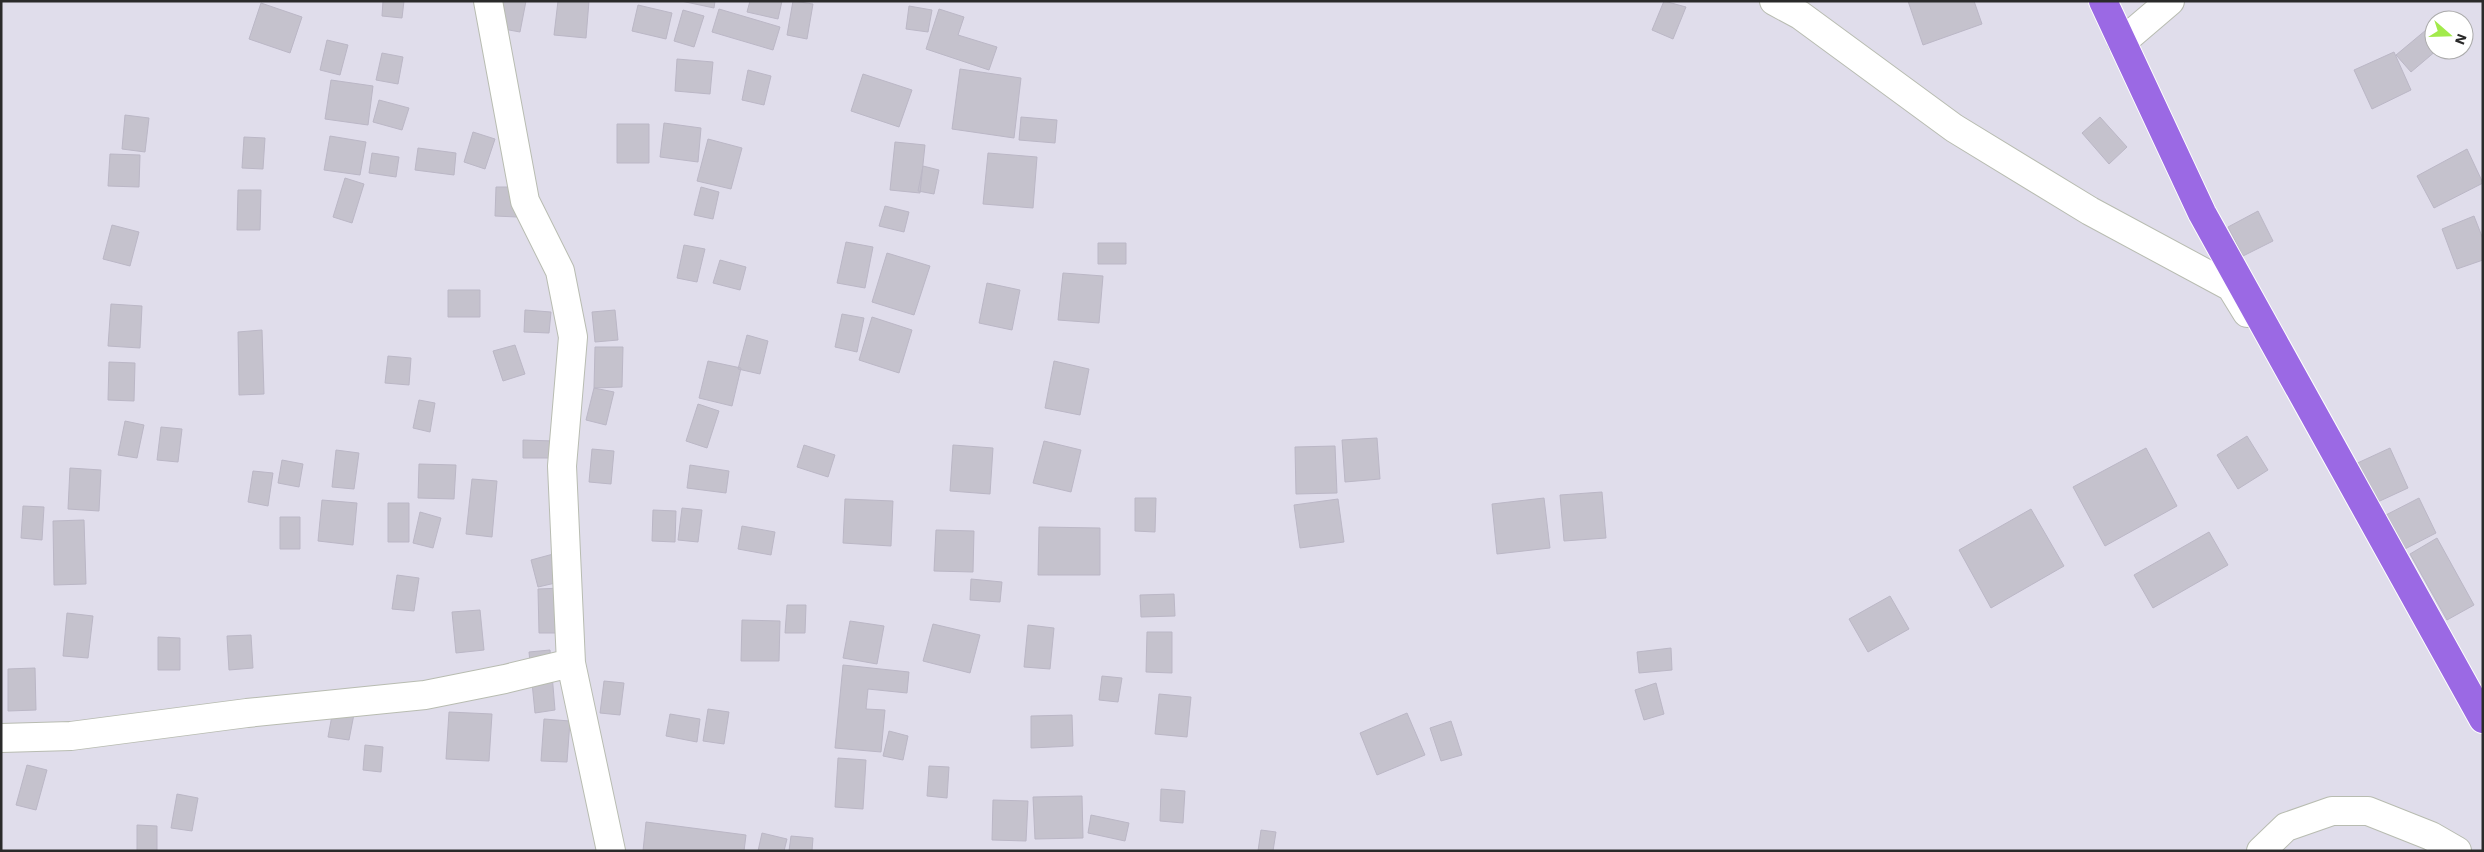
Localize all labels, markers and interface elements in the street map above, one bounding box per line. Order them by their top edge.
north arrow [2424,10,2474,60]
text: N [2452,32,2471,47]

